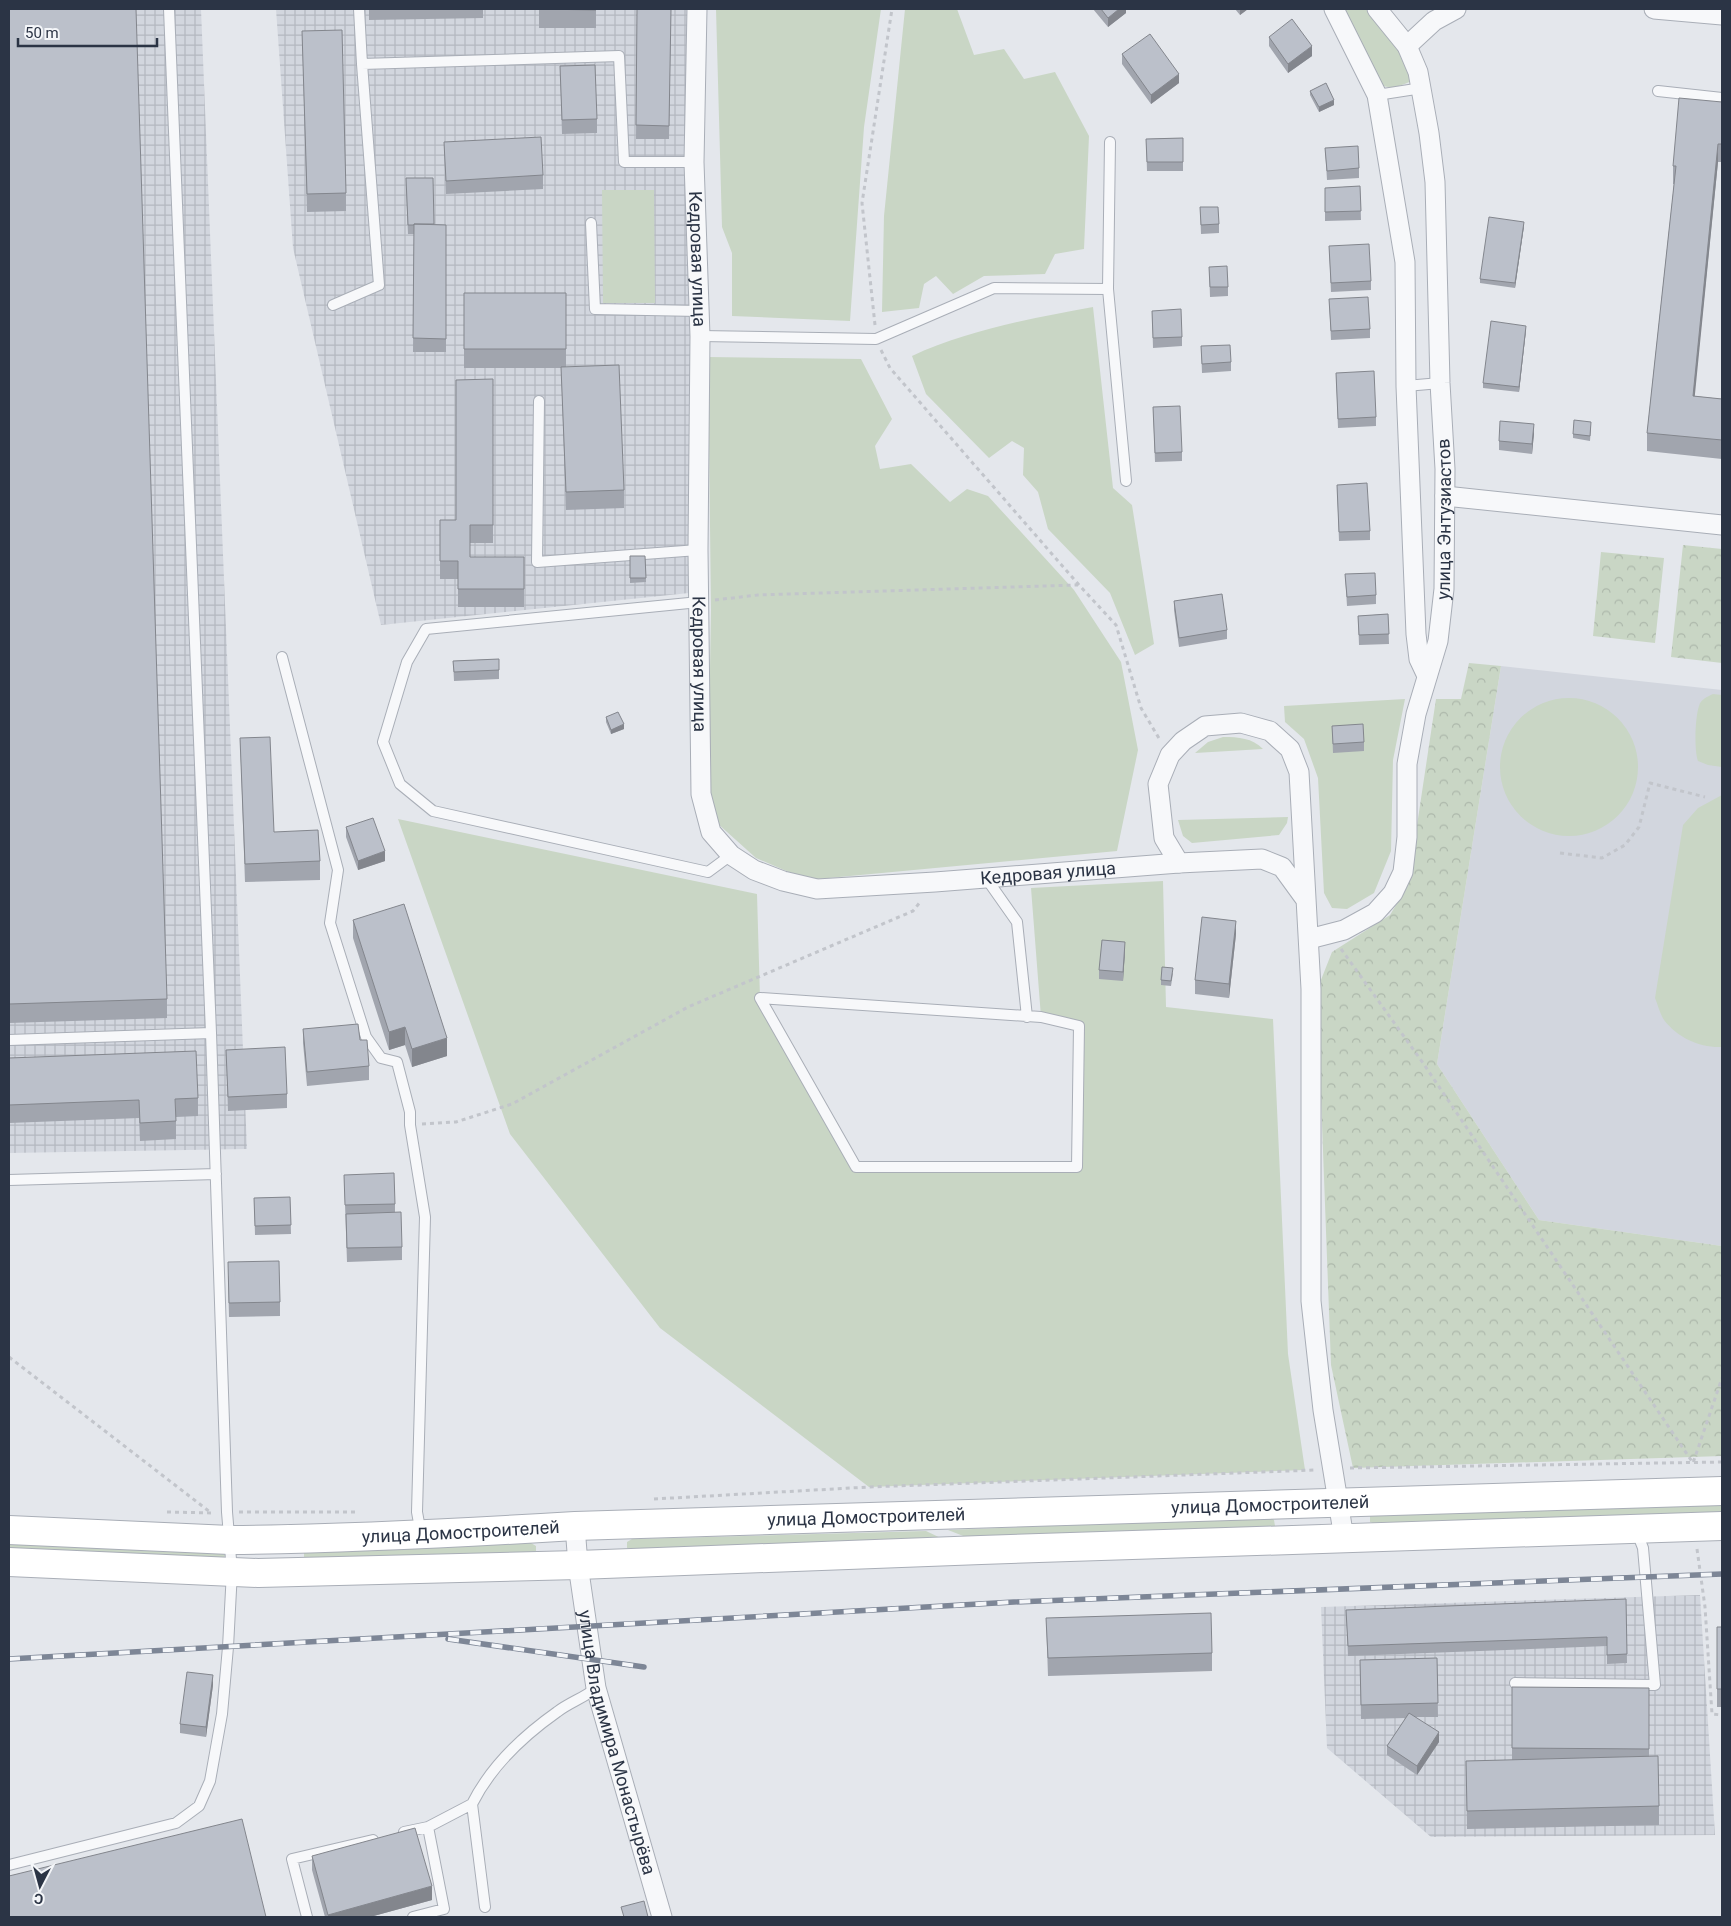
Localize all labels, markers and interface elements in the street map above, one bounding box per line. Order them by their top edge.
scale bar [18,15,156,47]
text: 50 m [25,24,59,42]
street label: Кедровая улица [685,191,711,327]
street label: улица Энтузиастов [1432,438,1455,601]
street label: Кедровая улица [689,596,711,732]
street label: Кедровая улица [979,857,1117,888]
street label: улица Домостроителей [1171,1491,1369,1518]
street label: улица Домостроителей [767,1503,966,1530]
street label: улица Домостроителей [361,1516,560,1547]
street label: улица Владимира Монастырёва [575,1608,660,1877]
north arrow [15,1861,65,1911]
text: С [33,1890,44,1907]

